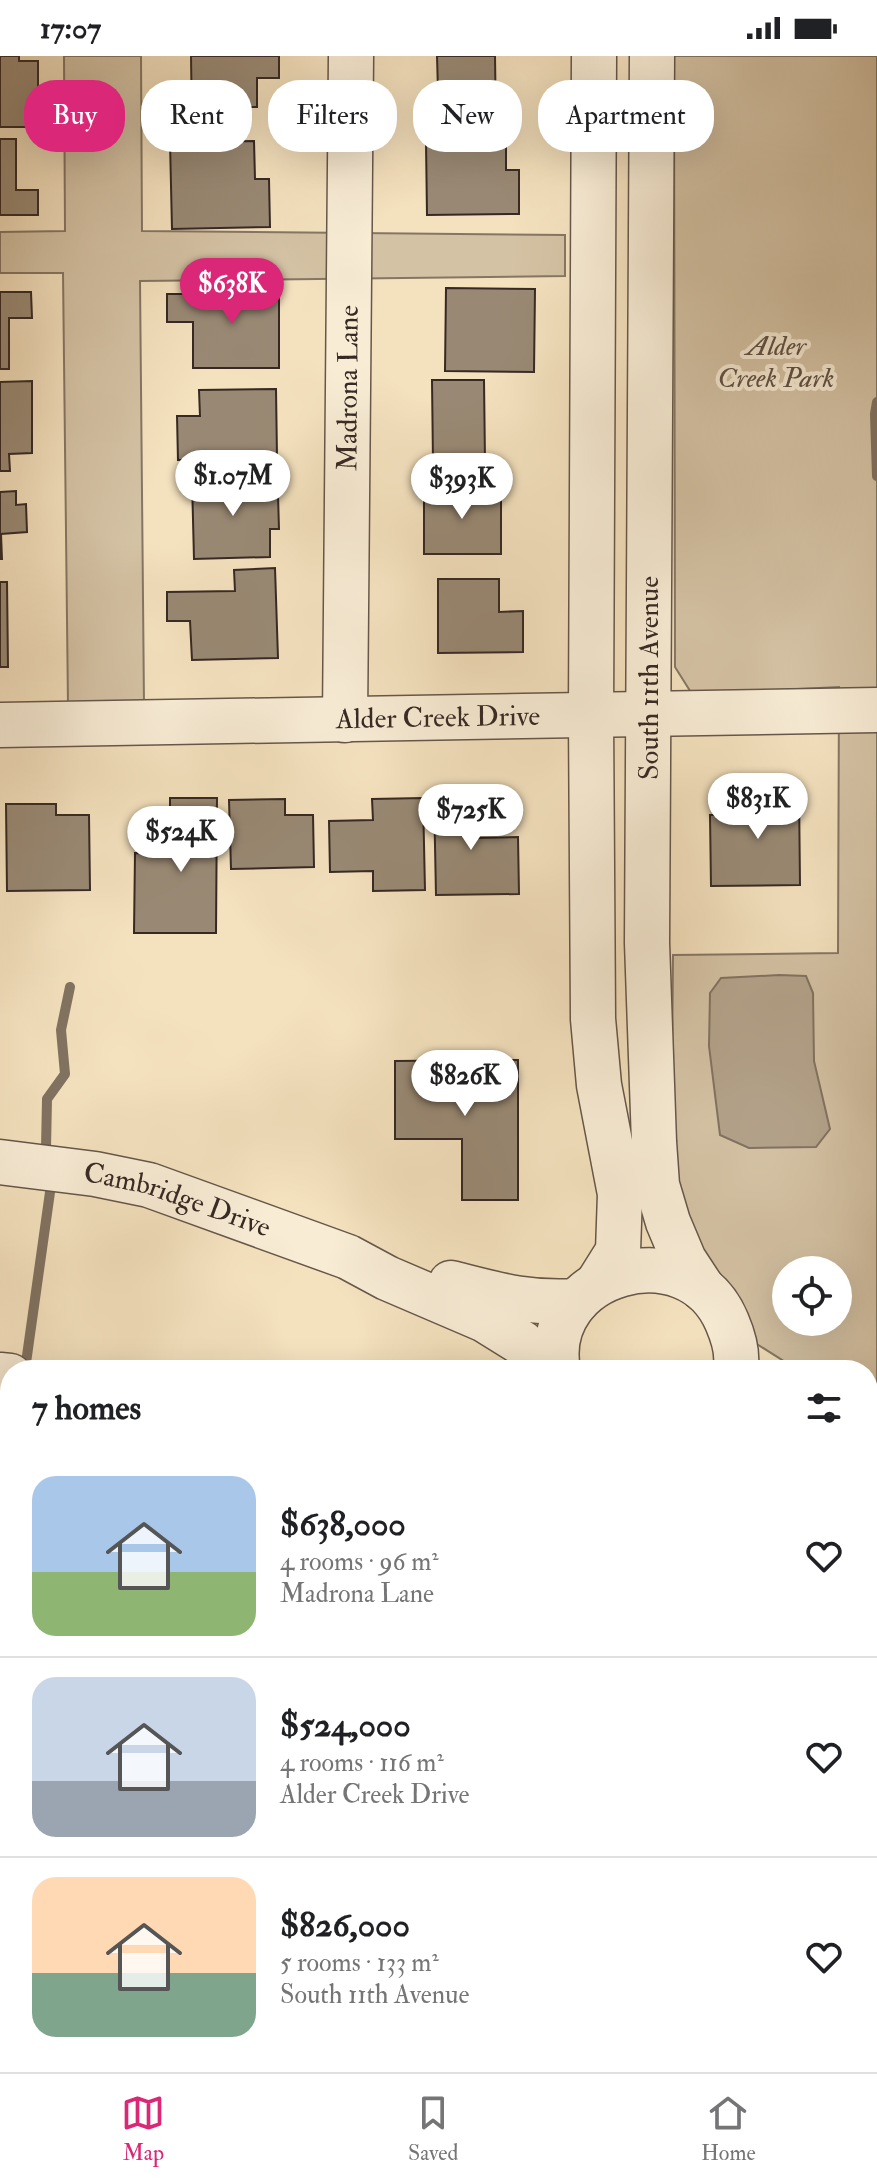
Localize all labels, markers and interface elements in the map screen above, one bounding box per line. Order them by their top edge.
text: 17:07 [40,10,101,47]
chip: Buy [24,80,125,152]
chip: Rent [141,80,252,152]
chip: Filters [268,80,397,152]
chip: New [413,80,522,152]
chip: Apartment [538,80,714,152]
pin: $638K [176,258,288,326]
text: $638K [198,268,266,300]
street label: Madrona Lane [330,305,366,471]
park label: Alder Creek Park [718,329,834,396]
pin: $1.07M [168,450,298,518]
pin: $393K [406,453,518,521]
text: $1.07M [193,460,273,492]
text: $393K [429,463,495,495]
street label: South 11th Avenue [632,576,667,780]
street label: Alder Creek Drive [335,698,541,737]
pin: $831K [702,773,814,841]
text: $831K [726,783,790,815]
pin: $725K [415,784,527,852]
text: $725K [436,794,506,826]
pin: $524K [125,806,237,874]
text: $524K [145,816,217,848]
pin: $826K [409,1050,521,1118]
text: $826K [429,1060,501,1092]
street label: Cambridge Drive [82,1155,276,1245]
map controls [772,1256,852,1336]
button: locate [772,1256,852,1336]
icon: filters [802,1386,846,1430]
text: 7 homes [32,1387,141,1430]
text: $638,000 [280,1503,406,1546]
icon: home [96,1508,192,1604]
icon: heart [802,1534,846,1578]
text: 4 rooms · 96 m² [280,1546,439,1578]
text: Madrona Lane [280,1578,434,1610]
text: $524,000 [280,1704,411,1747]
icon: home [96,1709,192,1805]
icon: heart [802,1735,846,1779]
text: 4 rooms · 116 m² [280,1747,444,1779]
text: Alder Creek Drive [280,1779,469,1811]
text: $826,000 [280,1904,410,1947]
icon: home [96,1909,192,2005]
icon: heart [802,1935,846,1979]
text: 5 rooms · 133 m² [280,1947,439,1979]
text: South 11th Avenue [280,1979,469,2011]
tab: Map [121,2091,165,2167]
tab: Saved [408,2091,458,2167]
tab: Home [701,2091,756,2167]

